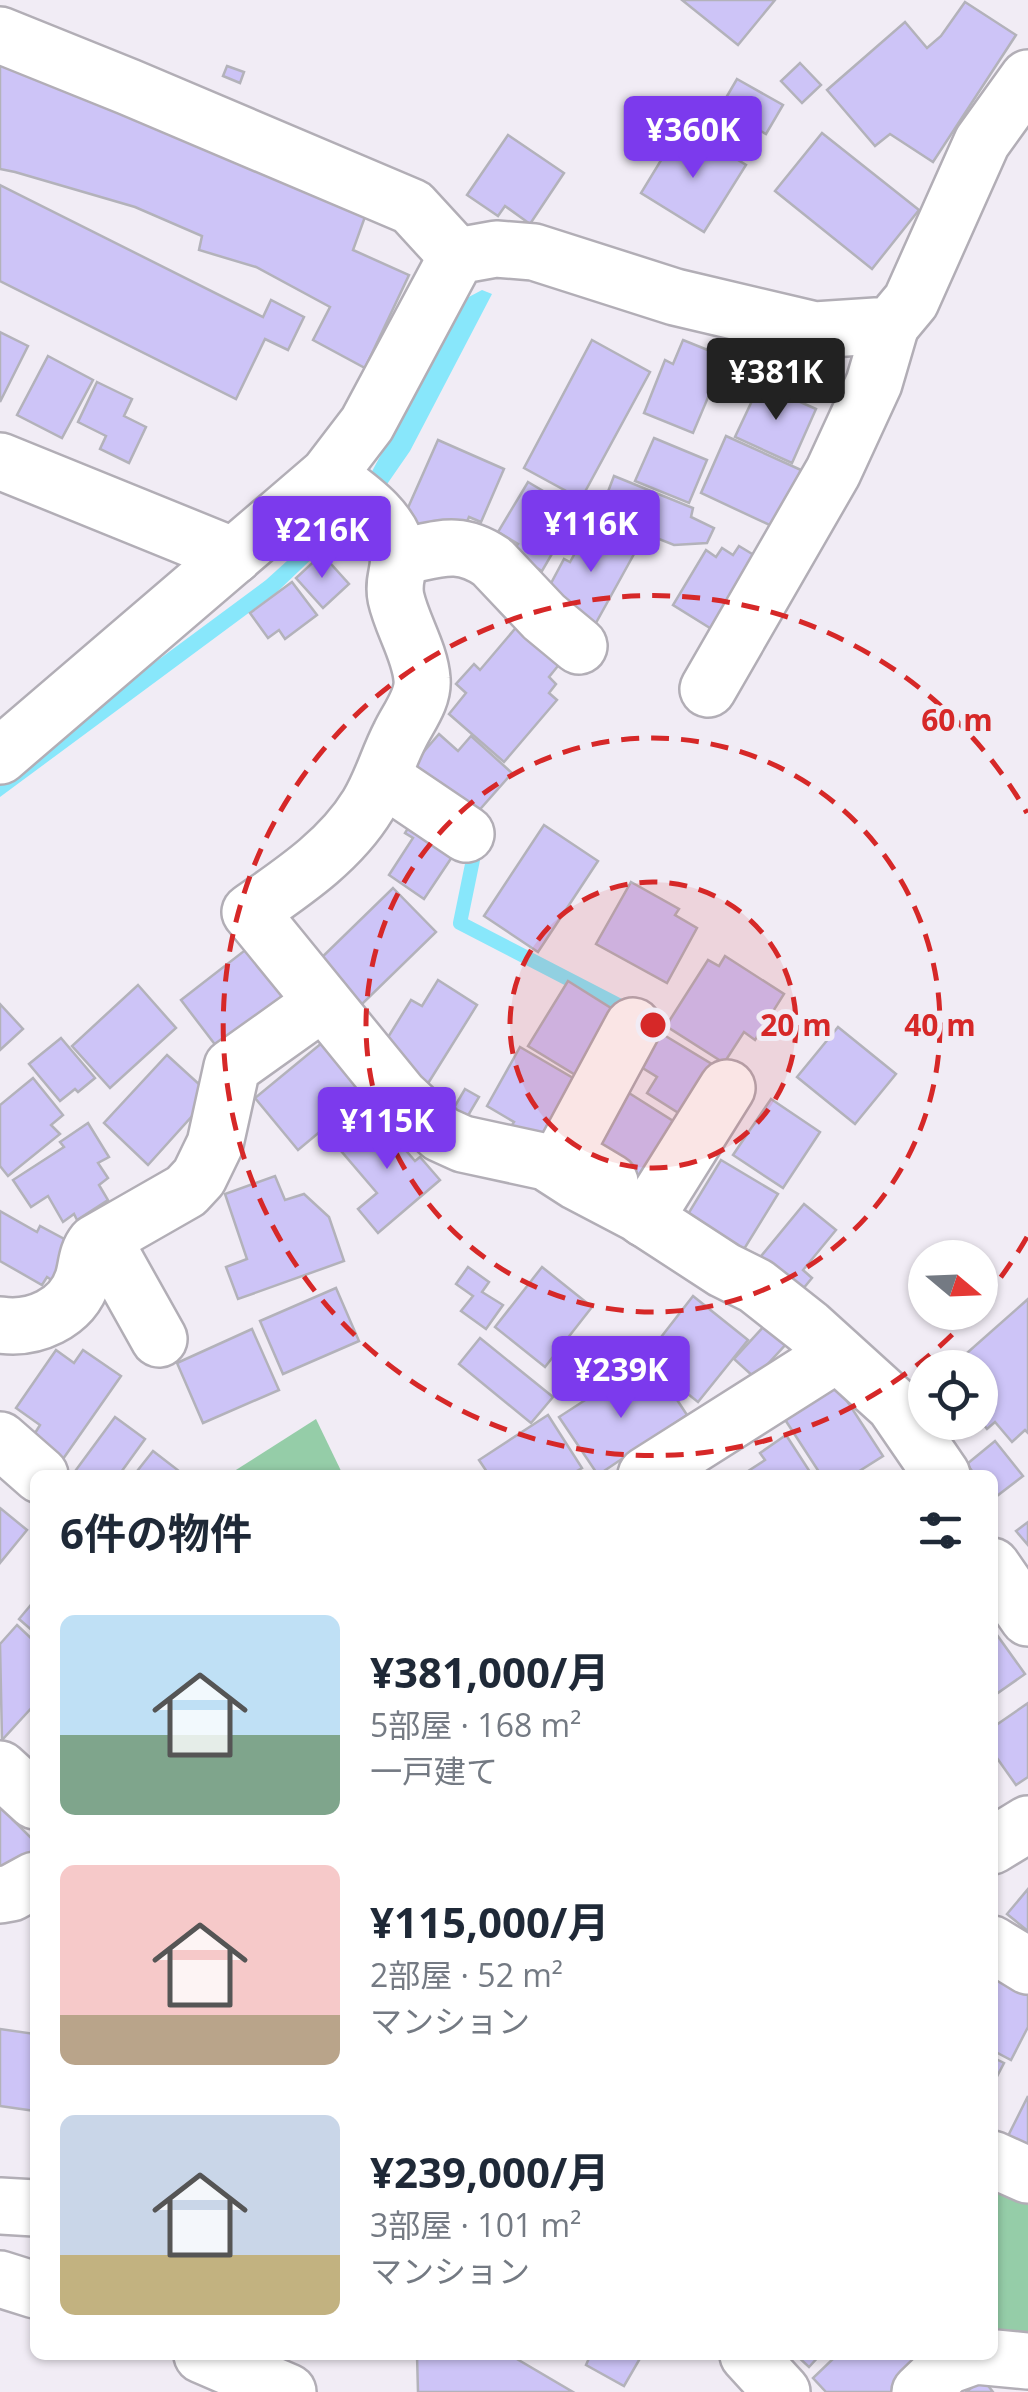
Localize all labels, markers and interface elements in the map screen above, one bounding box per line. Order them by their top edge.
pin: ¥360K [623,96,763,181]
text: ¥360K [646,107,740,150]
pin: ¥381K [706,338,846,423]
text: ¥381K [729,349,823,392]
pin: ¥116K [521,490,661,575]
pin: ¥216K [252,496,392,581]
text: ¥116K [544,501,638,544]
text: ¥216K [275,507,369,550]
text: 60 m [921,699,993,740]
text: 20 m [760,1004,832,1045]
text: 40 m [904,1004,976,1045]
centre of rings [635,1007,671,1043]
pin: ¥115K [317,1087,457,1172]
text: ¥115K [340,1098,434,1141]
north arrow [908,1240,998,1330]
map controls [908,1240,998,1440]
pin: ¥239K [551,1336,691,1421]
text: ¥239K [574,1347,668,1390]
button: locate [908,1350,998,1440]
icon: filters [913,1503,968,1558]
text: 6件の物件 [60,1504,252,1561]
text: ¥381,000/月 [370,1643,609,1700]
icon: home [140,1655,260,1775]
text: 5部屋 · 168 m² [370,1703,581,1746]
text: 一戸建て [370,1749,498,1792]
text: ¥115,000/月 [370,1893,609,1950]
icon: home [140,1905,260,2025]
text: 2部屋 · 52 m² [370,1953,563,1996]
text: マンション [370,1999,530,2042]
text: ¥239,000/月 [370,2143,609,2200]
icon: home [140,2155,260,2275]
text: 3部屋 · 101 m² [370,2203,581,2246]
text: マンション [370,2249,530,2292]

